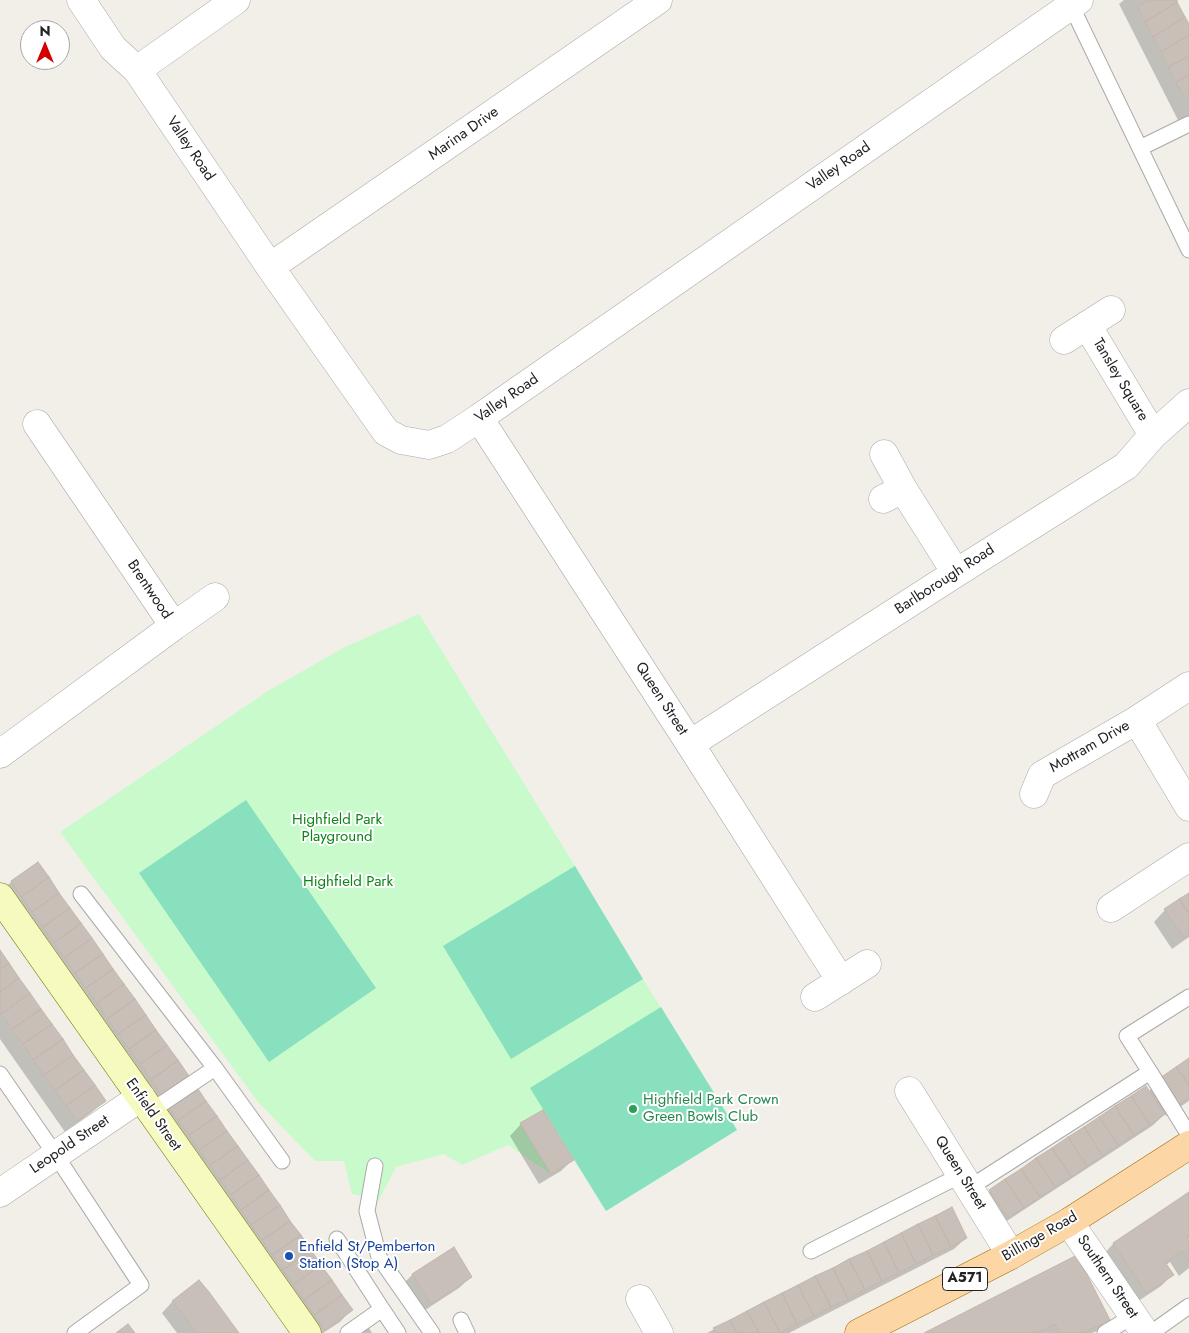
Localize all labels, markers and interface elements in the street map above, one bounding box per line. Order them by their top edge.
north arrow [20,20,70,70]
text: N [39,21,51,41]
street label: Marina Drive [426,103,502,165]
street label: Valley Road [162,114,218,184]
street label: Valley Road [804,139,874,195]
street label: Tansley Square [1088,335,1152,425]
street label: Valley Road [472,371,542,427]
street label: Barlborough Road [892,541,998,619]
street label: Brentwood [123,557,175,623]
street label: Queen Street [631,659,691,739]
street label: Mottram Drive [1047,717,1133,777]
park label: Highfield Park Playground [292,811,382,846]
park label: Highfield Park [303,873,393,891]
street label: Enfield Street [121,1075,185,1155]
place label: Highfield Park Crown Green Bowls Club [643,1091,779,1126]
marker: Highfield Park Crown Green Bowls Club [627,1103,639,1115]
street label: Leopold Street [27,1112,113,1178]
street label: Queen Street [930,1133,990,1213]
street label: Billinge Road [999,1208,1081,1266]
street label: Southern Street [1072,1232,1142,1322]
place label: Enfield St/Pemberton Station (Stop A) [299,1238,435,1273]
marker: Enfield St/Pemberton Station (Stop A) [283,1250,295,1262]
road number: A571 [942,1268,988,1290]

